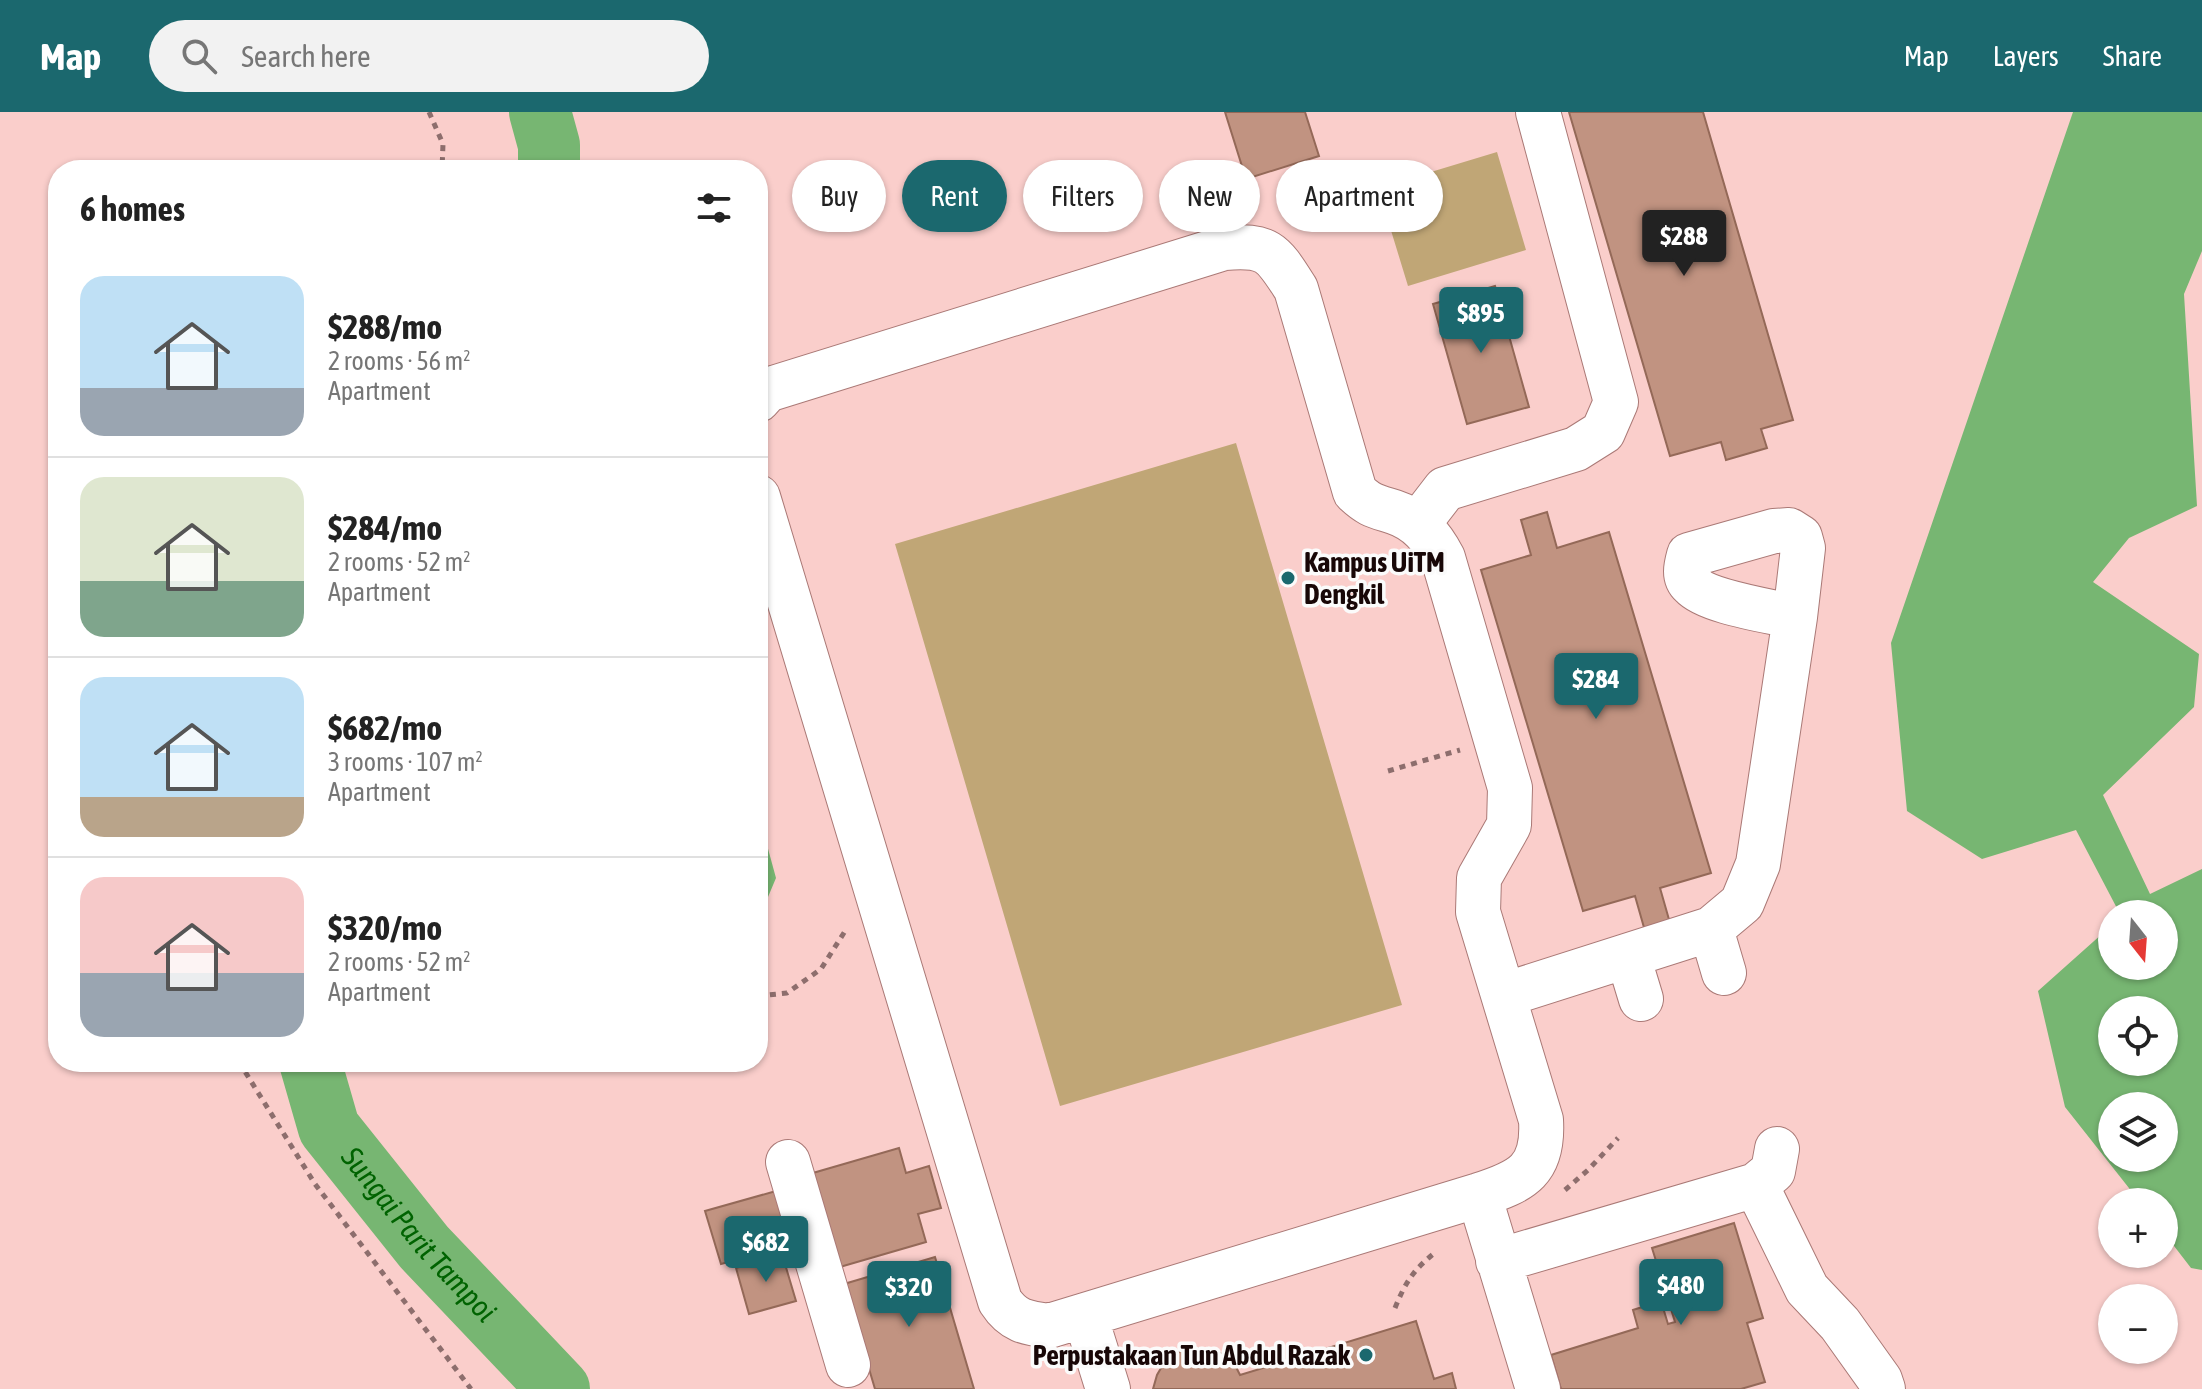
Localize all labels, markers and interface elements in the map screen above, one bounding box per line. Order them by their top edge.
search box [149,20,709,92]
icon: search [177,34,221,78]
text: Map [40,35,101,78]
text: Search here [241,39,371,73]
text: Map [1904,40,1949,72]
text: Layers [1993,40,2059,72]
text: Share [2103,40,2162,72]
chip: Buy [792,160,886,232]
chip: Rent [902,160,1007,232]
chip: Filters [1023,160,1143,232]
chip: New [1159,160,1260,232]
chip: Apartment [1276,160,1443,232]
icon: filters [692,186,736,230]
text: 6 homes [80,189,185,228]
pin: $288 [1637,210,1731,278]
text: $288 [1660,221,1708,251]
pin: $895 [1434,287,1528,355]
text: $895 [1457,298,1505,328]
text: $288/mo [328,307,442,346]
icon: home [144,308,240,404]
text: 2 rooms · 56 m² [328,346,470,376]
text: Apartment [328,376,431,406]
text: $284/mo [328,508,442,547]
icon: home [144,509,240,605]
place label: Kampus UiTM Dengkil [1304,546,1445,610]
text: 2 rooms · 52 m² [328,547,470,577]
marker: Kampus UiTM Dengkil [1279,569,1297,587]
text: Apartment [328,577,431,607]
pin: $284 [1549,653,1643,721]
text: $284 [1572,664,1620,694]
text: $682/mo [328,708,442,747]
icon: home [144,709,240,805]
text: 3 rooms · 107 m² [328,747,483,777]
text: Apartment [328,777,431,807]
north arrow [2098,900,2178,980]
map controls [2098,900,2178,1364]
text: $320/mo [328,908,442,947]
icon: home [144,909,240,1005]
text: 2 rooms · 52 m² [328,947,470,977]
text: Apartment [328,977,431,1007]
button: locate [2098,996,2178,1076]
button: layers [2098,1092,2178,1172]
water label: Sungai Parit Tampoi [334,1139,504,1328]
button: + [2098,1188,2178,1268]
pin: $682 [719,1216,813,1284]
text: $682 [742,1227,790,1257]
pin: $480 [1634,1259,1728,1327]
pin: $320 [862,1261,956,1329]
text: $480 [1657,1270,1705,1300]
text: $320 [885,1272,933,1302]
button: − [2098,1284,2178,1364]
place label: Perpustakaan Tun Abdul Razak [1033,1339,1351,1371]
marker: Perpustakaan Tun Abdul Razak [1357,1346,1375,1364]

